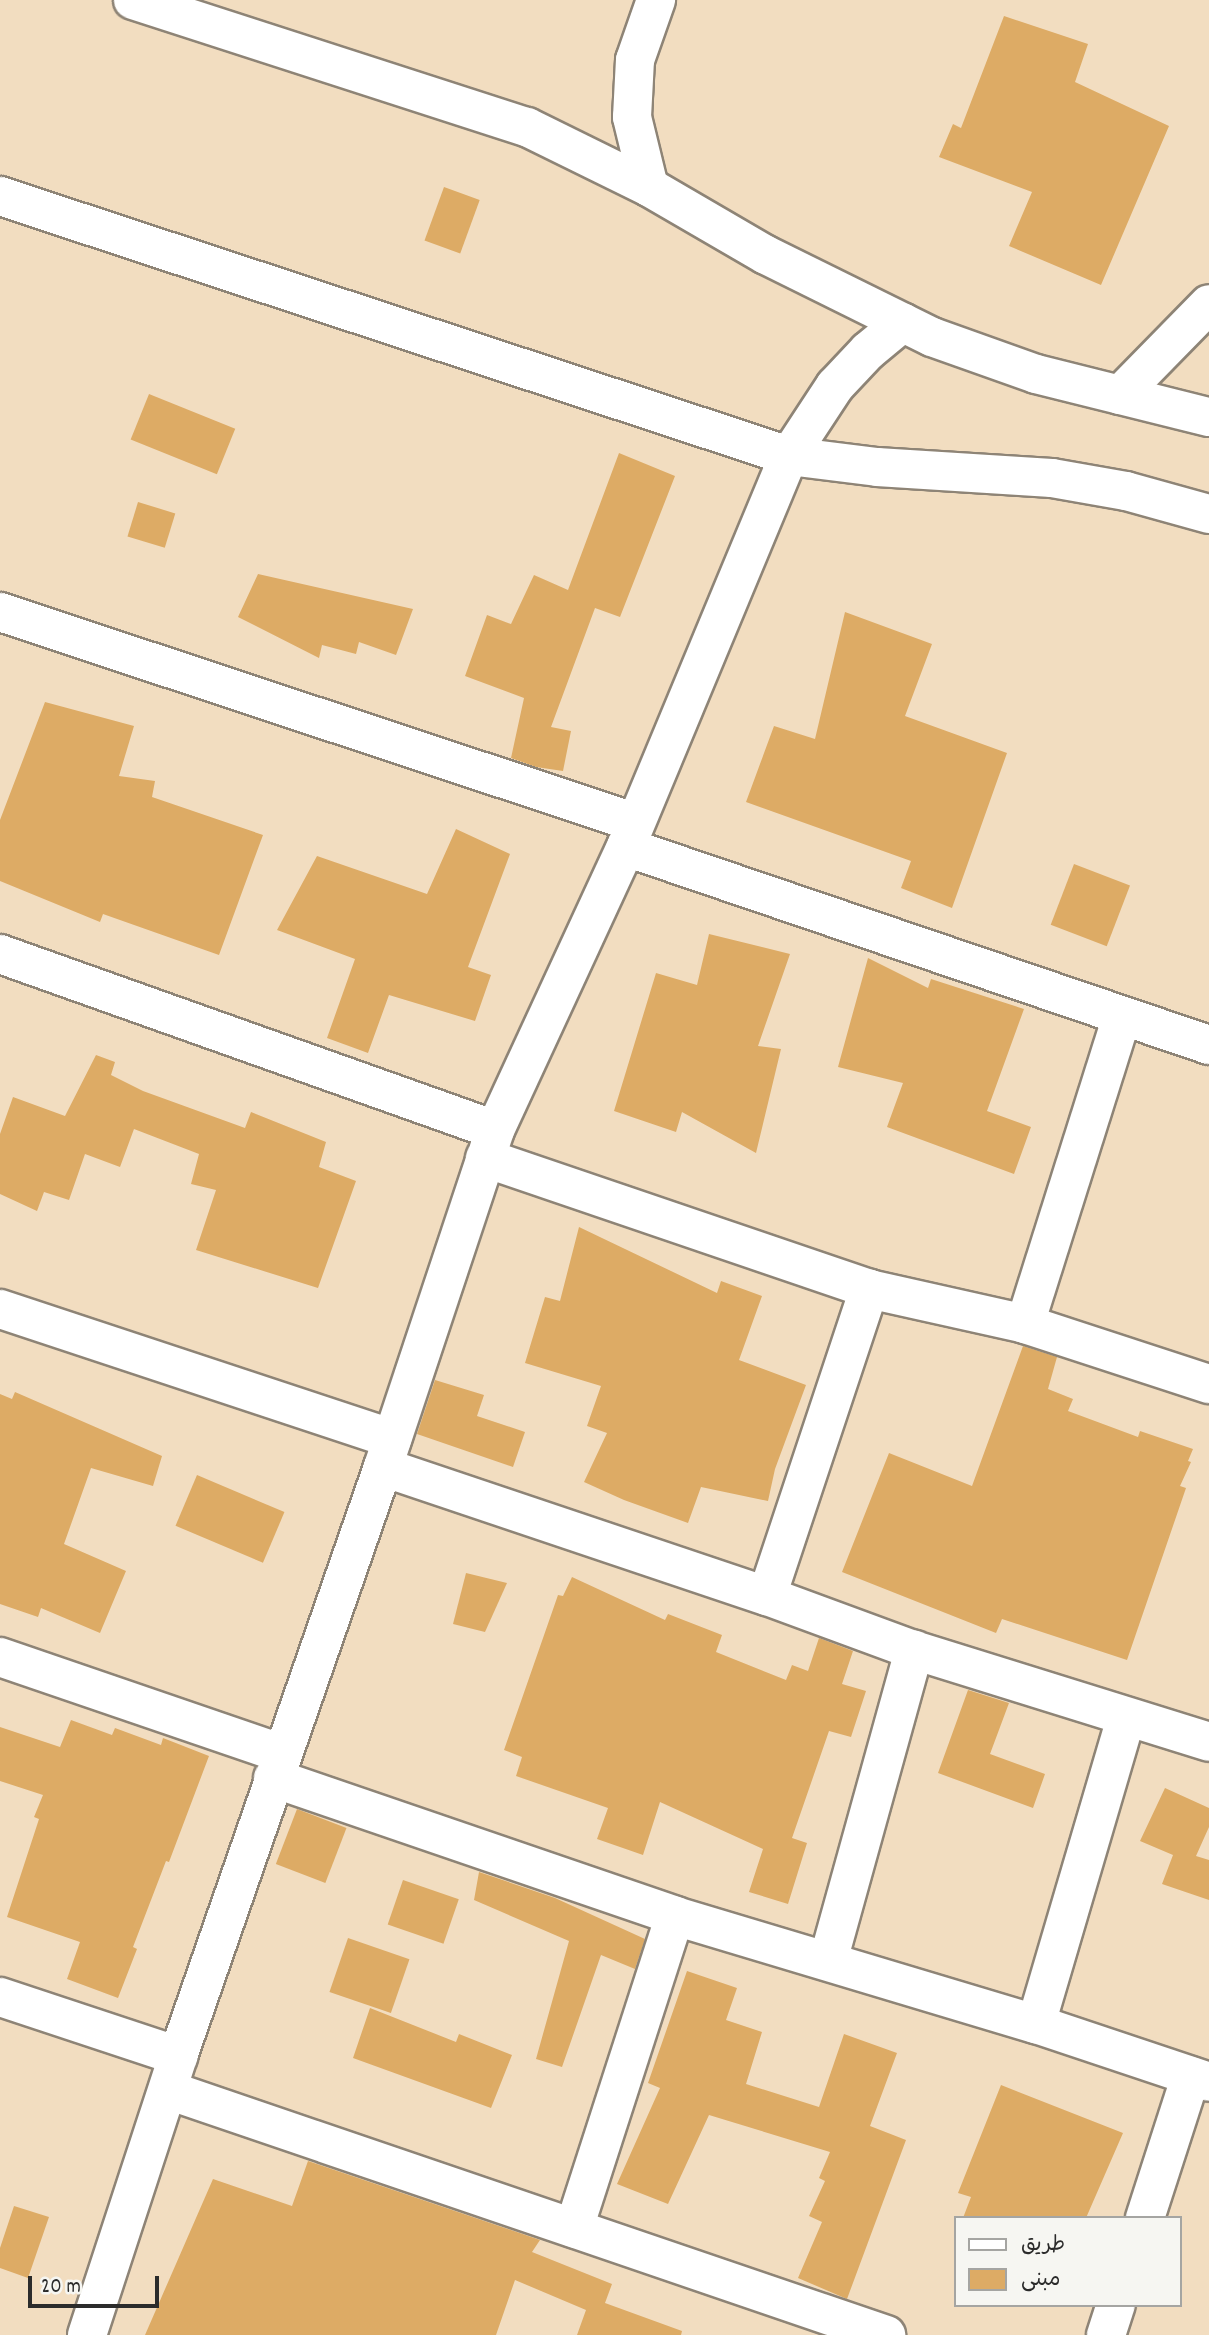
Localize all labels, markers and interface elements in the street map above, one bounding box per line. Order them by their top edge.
legend [954,2216,1181,2307]
text: طريق [1021,2231,1065,2261]
scale bar [32,2262,163,2306]
text: مبنى [1021,2266,1060,2296]
text: 20 m [41,2273,81,2303]

